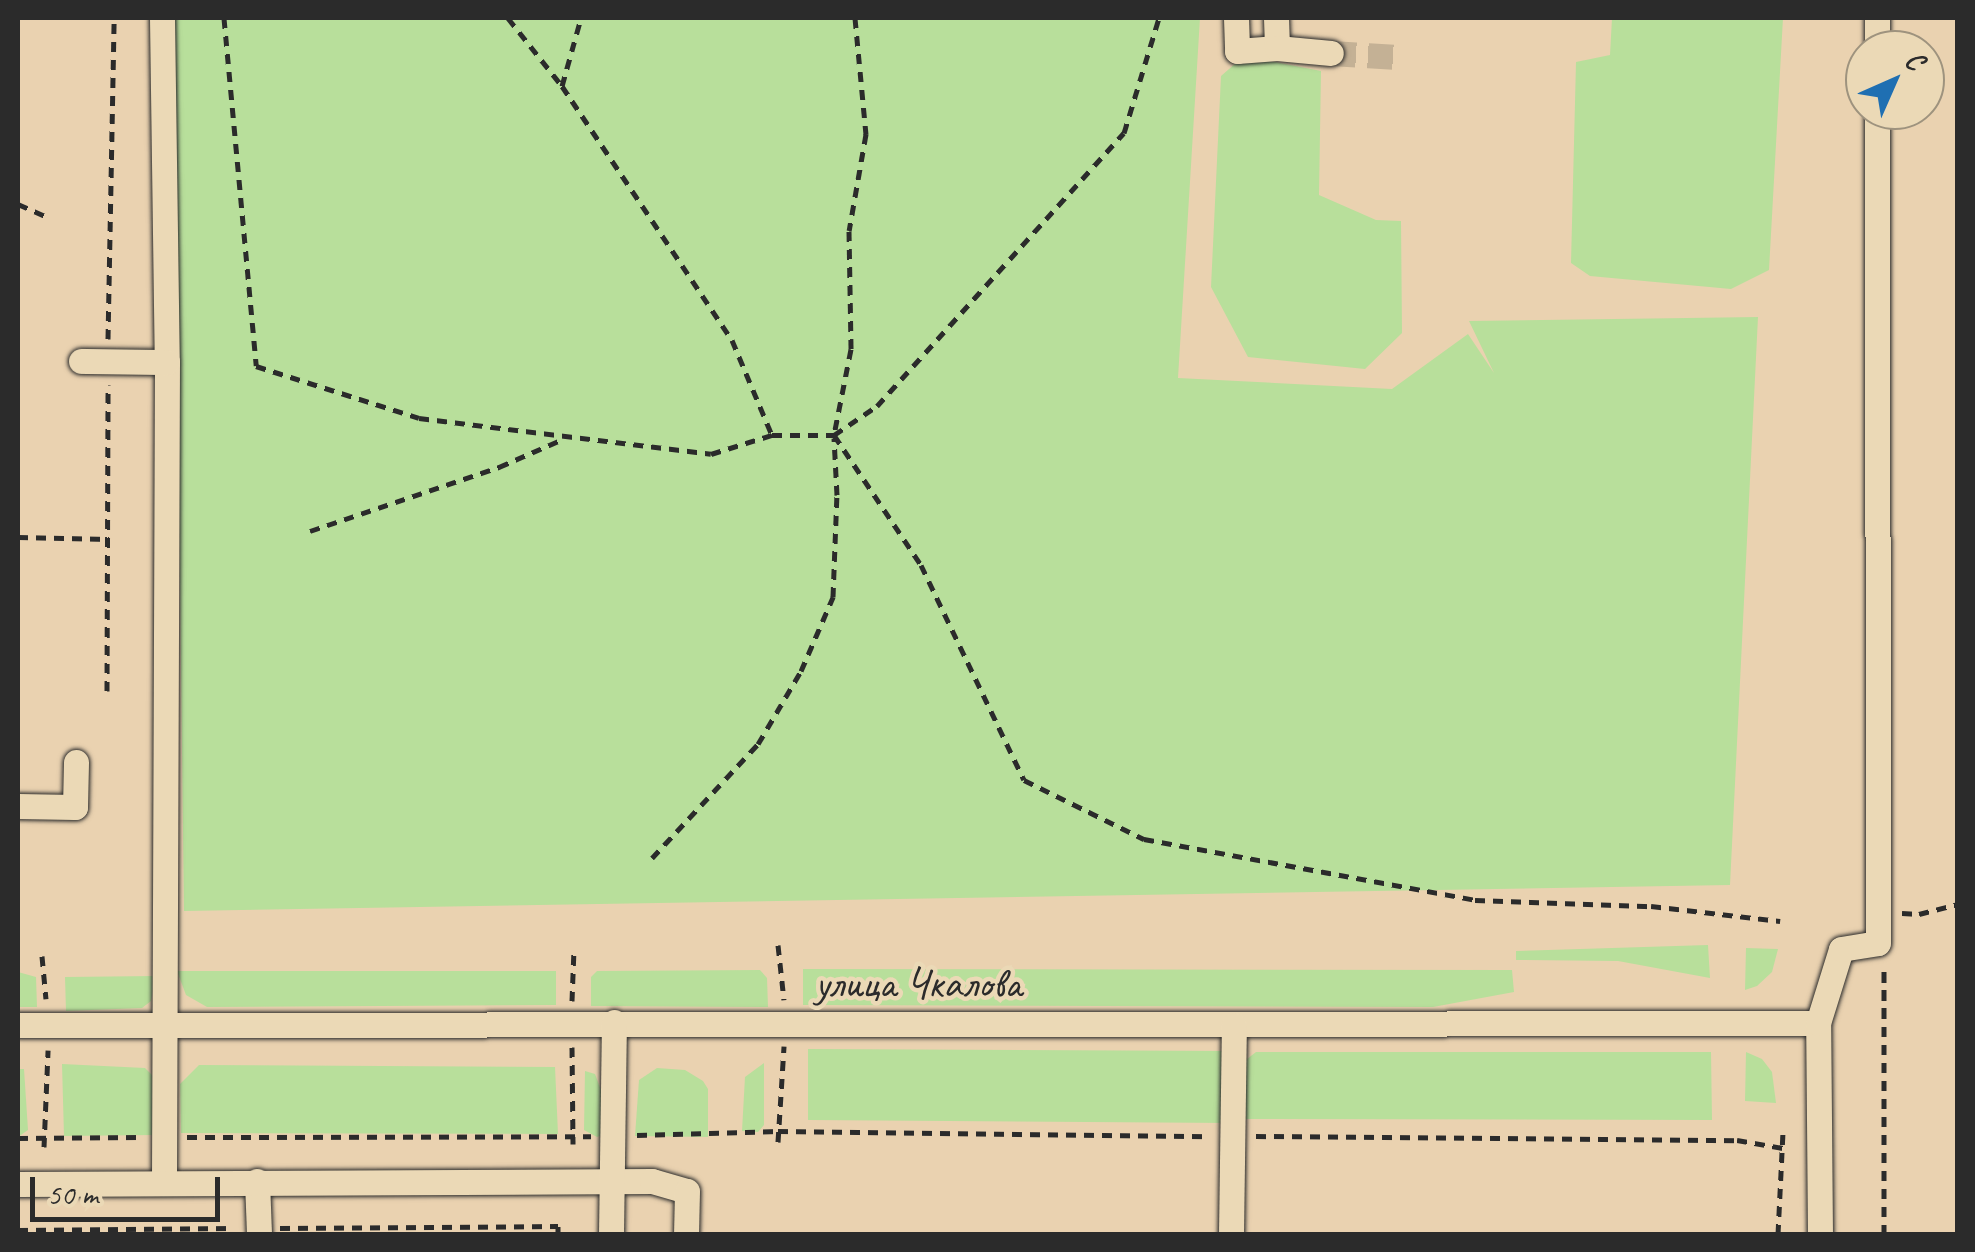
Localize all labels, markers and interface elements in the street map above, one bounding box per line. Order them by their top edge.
north arrow [1845,30,1945,130]
text: С [1898,43,1932,77]
street label: улица Чкалова [816,959,1020,1009]
scale bar [35,1157,225,1219]
text: 50 m [47,1175,98,1213]

